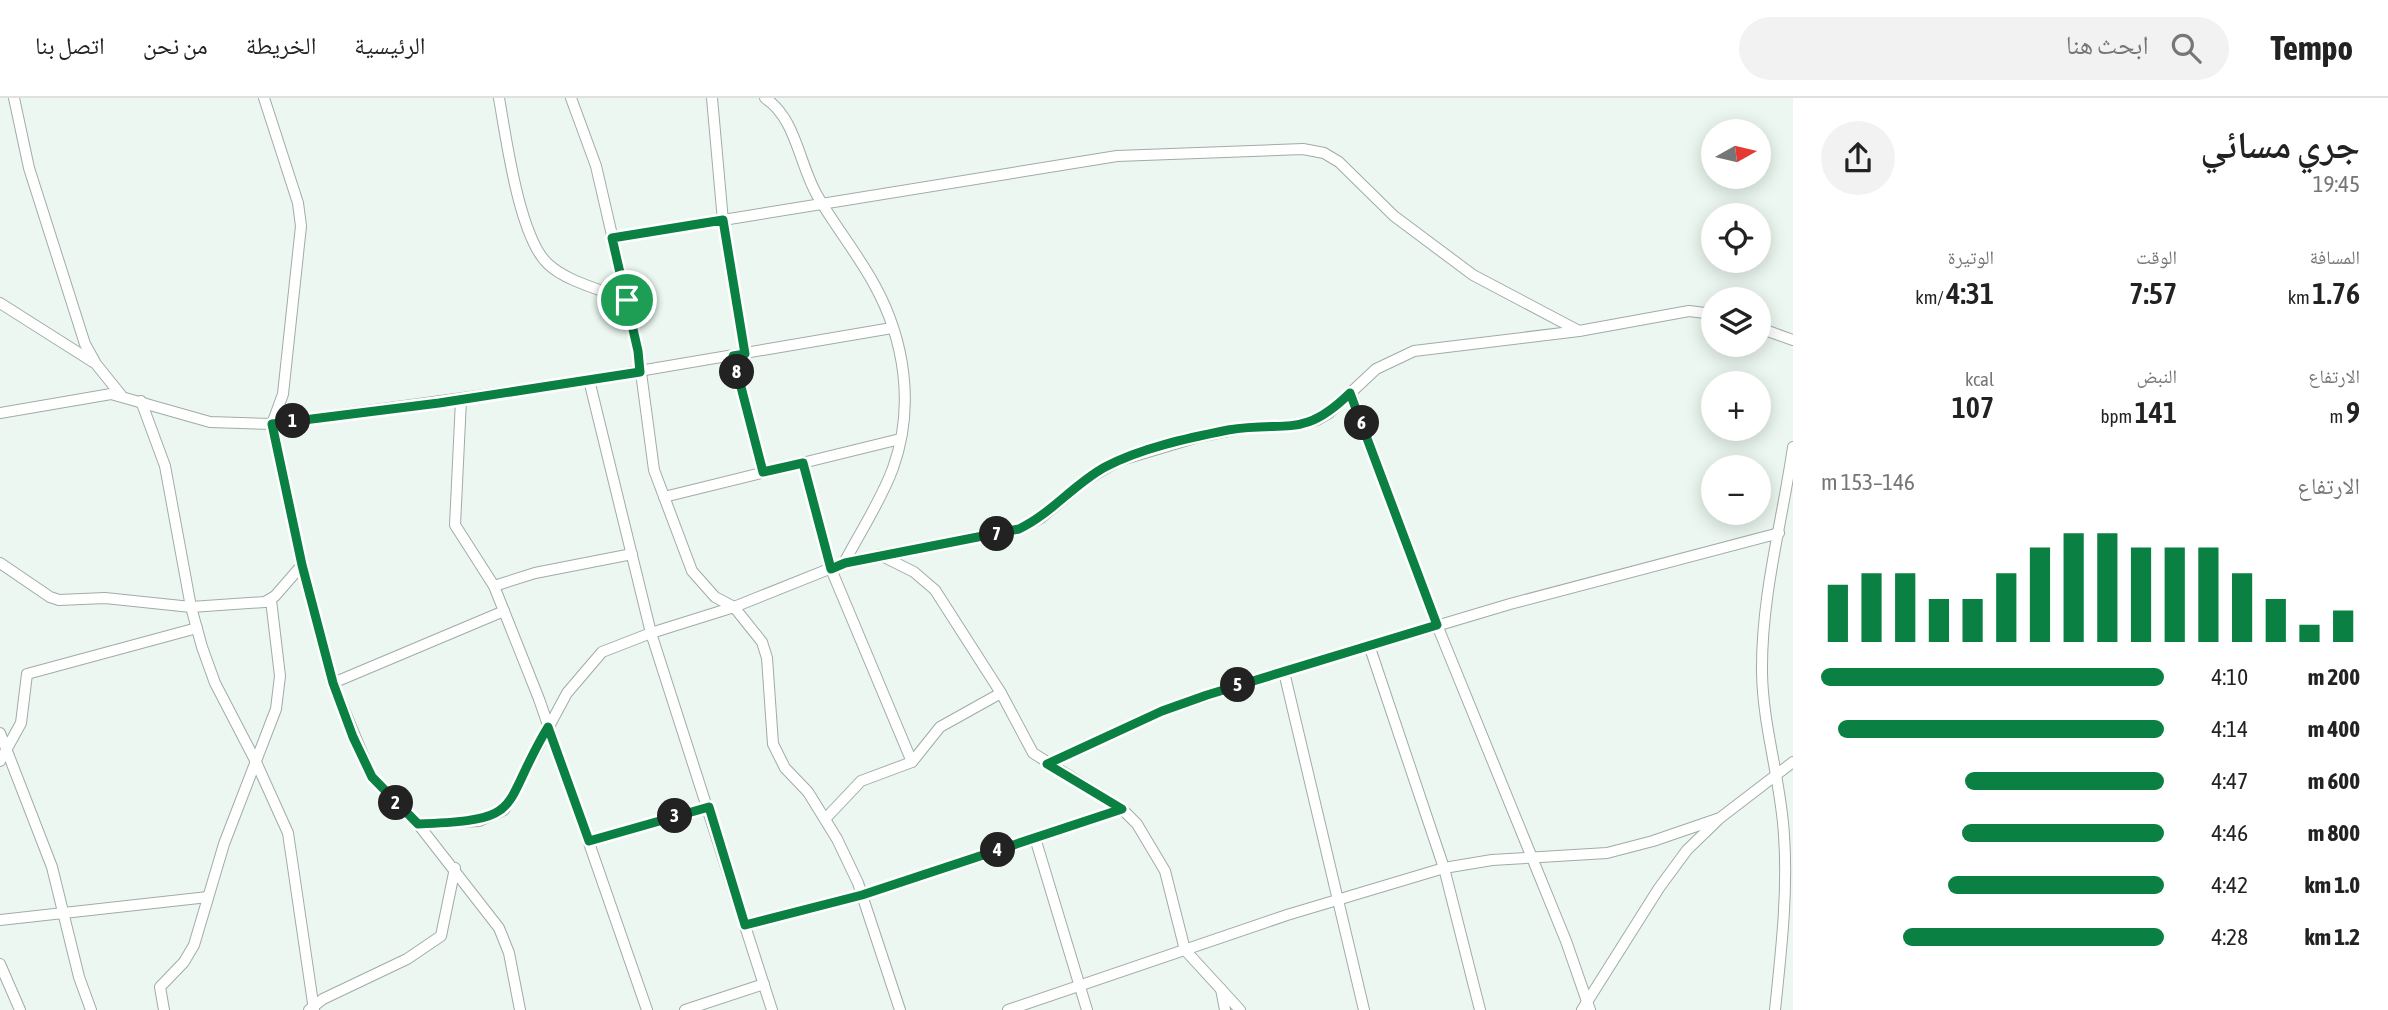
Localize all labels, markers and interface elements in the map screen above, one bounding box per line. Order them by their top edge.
search box [1739,17,2229,80]
icon: search [2167,29,2205,67]
text: Tempo [2271,29,2353,67]
text: ابحث هنا [2066,30,2149,60]
text: اتصل بنا [35,32,105,59]
text: من نحن [143,32,208,59]
text: الخريطة [246,32,316,59]
text: الرئيسية [354,32,425,59]
north arrow [1701,119,1771,189]
map controls [1701,119,1771,525]
button: share [1821,121,1895,195]
text: جري مسائي [2200,123,2360,166]
text: 19:45 [2313,171,2360,197]
button: locate [1701,203,1771,273]
text: الوتيرة [1948,246,1994,268]
text: الوقت [2136,246,2177,268]
text: المسافة [2310,246,2360,268]
pin [597,270,657,330]
text: 4:31 [1946,276,1994,310]
text: 7:57 [2129,276,2177,310]
text: 1.76 [2312,276,2360,310]
icon: arrive [608,281,646,319]
text: /km [1915,286,1946,308]
text: km [2288,286,2312,308]
button: layers [1701,287,1771,357]
pin: 8 [720,354,754,390]
text: 8 [732,360,741,382]
text: النبض [2136,365,2177,387]
text: الارتفاع [2308,365,2360,387]
text: kcal [1965,368,1994,390]
button: + [1701,371,1771,441]
text: 107 [1952,390,1994,424]
text: 141 [2135,395,2177,429]
text: 9 [2346,395,2360,429]
pin: 1 [276,404,310,438]
text: bpm [2100,405,2135,427]
text: m [2330,405,2346,427]
pin: 6 [1344,406,1380,440]
text: 1 [288,409,297,431]
text: 6 [1357,411,1366,433]
button: − [1701,455,1771,525]
text: 146–153 m [1821,469,1915,495]
text: الارتفاع [2297,473,2360,499]
pin: 7 [979,516,1014,551]
text: 7 [992,522,1001,544]
text: 4:10 [2211,664,2248,690]
text: 200 m [2308,664,2360,690]
pin: 5 [1220,668,1256,702]
text: 5 [1233,673,1242,695]
text: 4:14 [2211,716,2248,742]
text: 400 m [2308,716,2360,742]
text: 4:47 [2211,768,2248,794]
text: 600 m [2308,768,2360,794]
pin: 2 [378,786,414,820]
text: 2 [391,791,400,813]
pin: 3 [658,798,692,834]
text: 3 [670,804,679,826]
text: 4:46 [2211,820,2248,846]
text: 800 m [2308,820,2360,846]
pin: 4 [981,832,1016,868]
text: 4 [993,838,1002,860]
text: 4:42 [2211,872,2248,898]
text: 1.0 km [2304,872,2360,898]
text: 4:28 [2211,924,2248,950]
text: 1.2 km [2304,924,2360,950]

